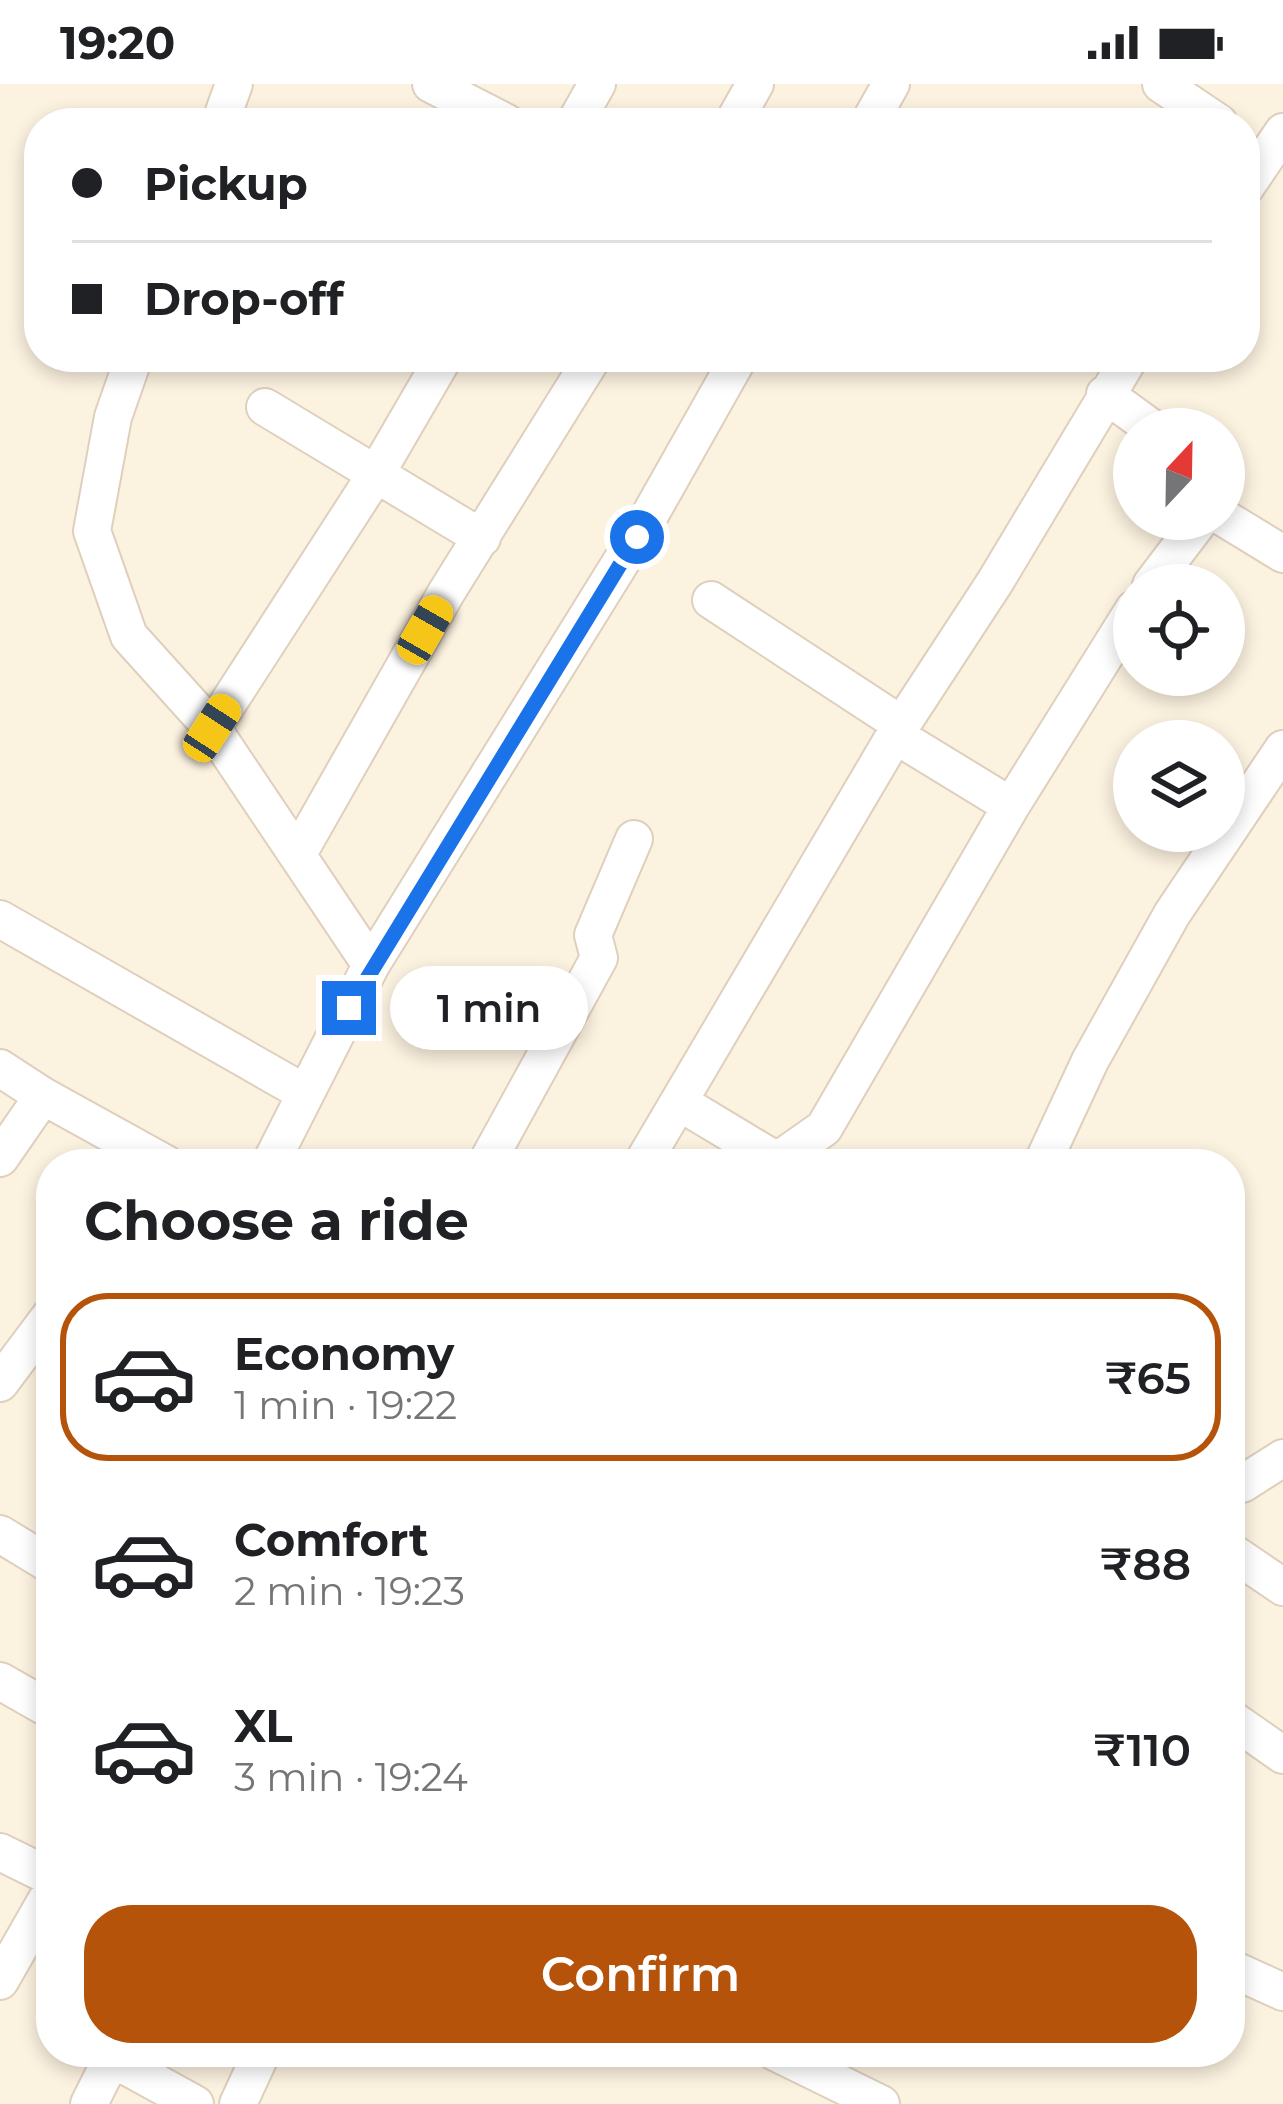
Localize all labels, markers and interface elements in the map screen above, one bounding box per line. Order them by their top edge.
text: 19:20 [60,15,175,70]
text: Pickup [144,156,308,211]
text: Drop-off [144,271,344,326]
north arrow [1113,408,1245,540]
map controls [1113,408,1245,852]
route start [610,510,664,564]
button: locate [1113,564,1245,696]
car [391,590,459,670]
car [177,688,247,768]
button: layers [1113,720,1245,852]
callout: 1 min [391,966,589,1050]
route end [322,981,376,1035]
text: 1 min [437,984,541,1032]
text: Choose a ride [84,1188,469,1254]
icon: car [90,1323,198,1431]
text: Economy [234,1326,454,1381]
text: ₹65 [1105,1350,1191,1405]
text: 1 min · 19:22 [234,1381,457,1429]
icon: car [90,1509,198,1617]
text: Comfort [234,1512,429,1567]
text: ₹88 [1100,1536,1191,1591]
text: 2 min · 19:23 [234,1567,465,1615]
icon: car [90,1695,198,1803]
text: XL [234,1698,292,1753]
text: ₹110 [1094,1722,1191,1777]
text: 3 min · 19:24 [234,1753,468,1801]
button: Confirm [84,1905,1197,2043]

